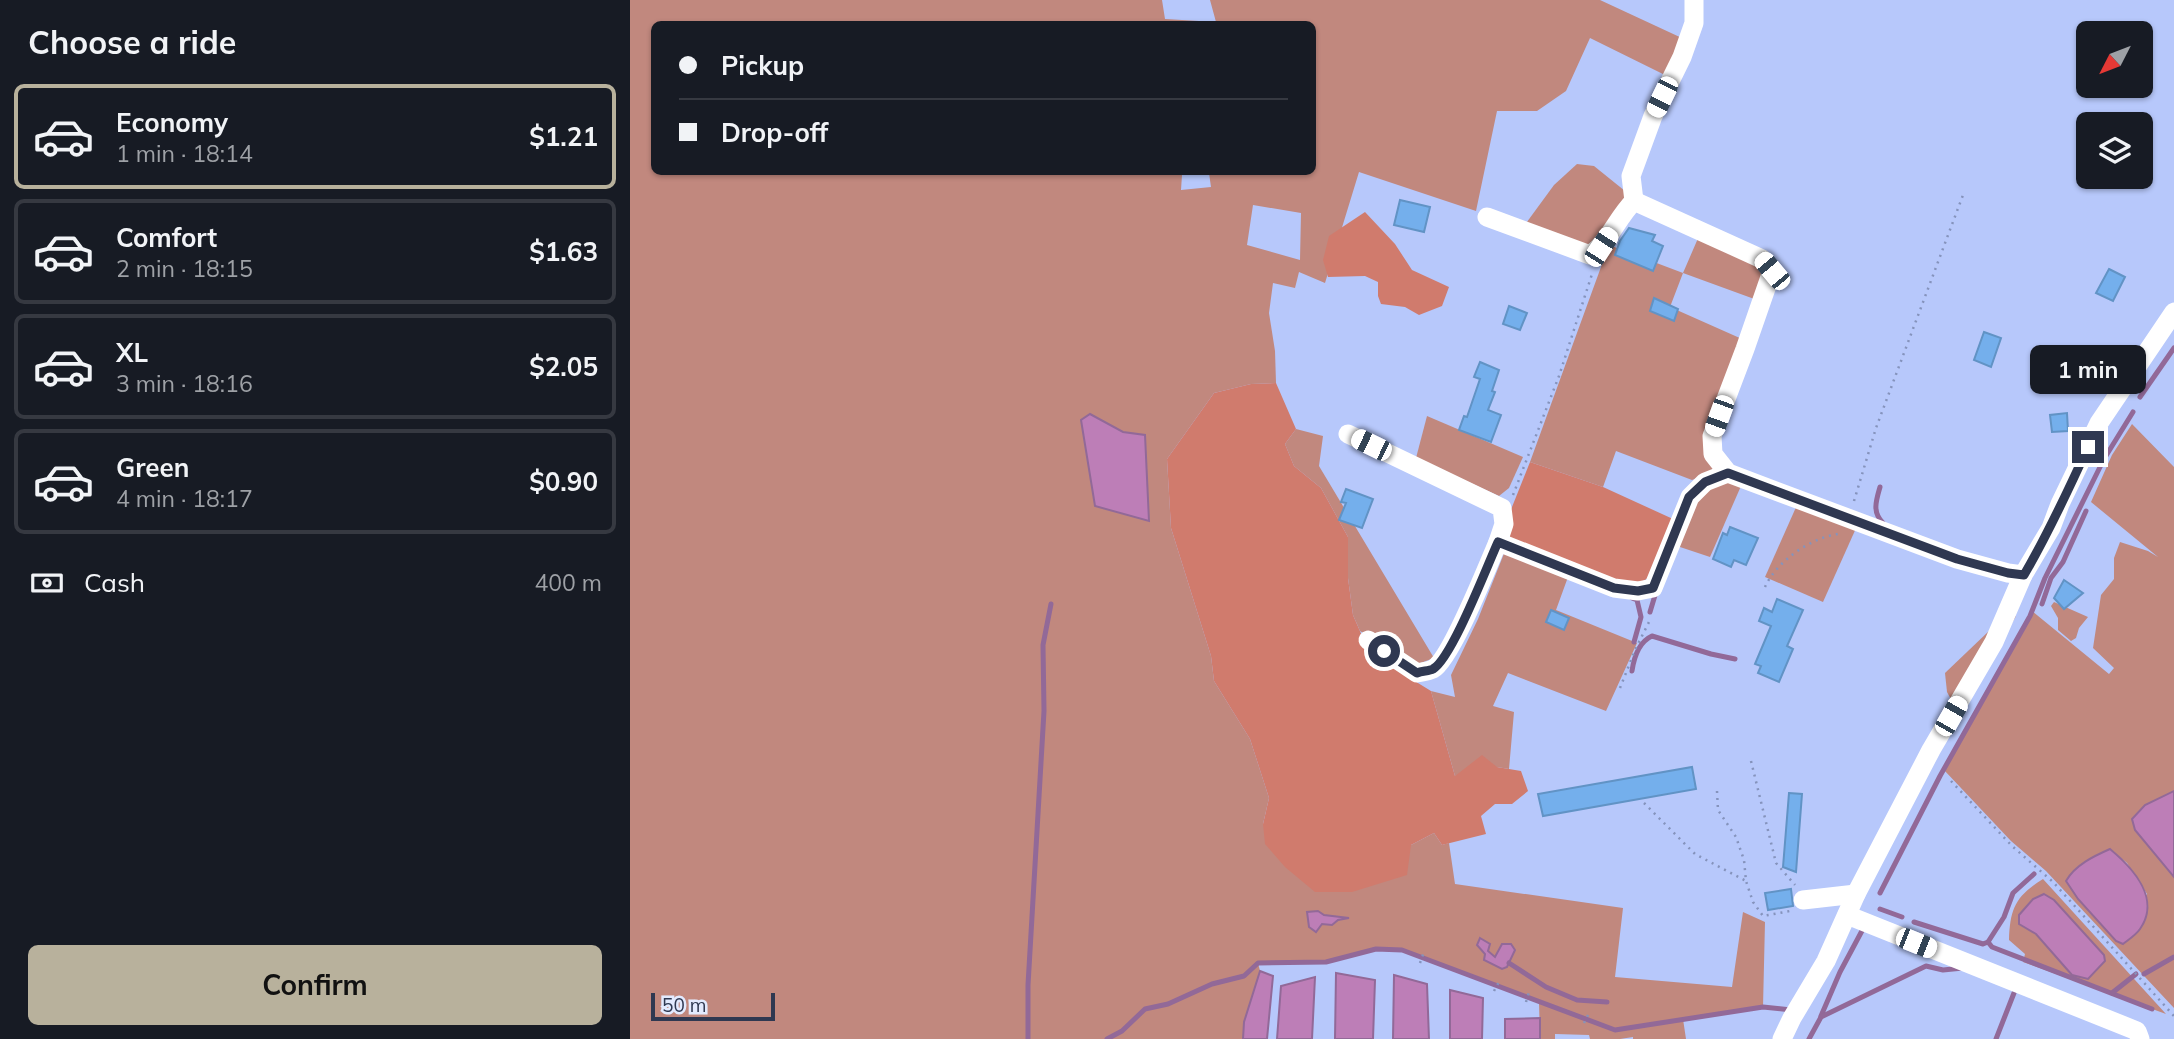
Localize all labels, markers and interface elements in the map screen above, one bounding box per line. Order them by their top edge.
north arrow [2076,21,2152,98]
map controls [2076,21,2153,189]
text: Choose a ride [28,22,236,62]
text: Pickup [721,49,804,82]
car [1644,74,1681,120]
icon: car [32,105,95,168]
text: Economy [116,106,228,139]
button: layers [2076,112,2153,189]
text: Drop-off [721,116,828,149]
text: $1.21 [529,120,598,153]
text: 1 min · 18:14 [116,139,253,168]
icon: car [32,220,95,283]
text: Comfort [116,221,217,254]
car [1581,224,1622,270]
text: $1.63 [529,235,598,268]
car [1751,248,1794,294]
text: 2 min · 18:15 [116,254,253,283]
icon: car [32,335,95,398]
text: XL [116,336,148,369]
callout: 1 min [2030,346,2146,394]
text: $2.05 [529,350,598,383]
text: 1 min [2058,355,2118,384]
text: 3 min · 18:16 [116,369,253,398]
car [1702,393,1737,439]
car [1348,426,1395,464]
route end [2072,431,2104,463]
icon: car [32,450,95,513]
text: Green [116,451,189,484]
text: $0.90 [529,465,598,498]
text: 4 min · 18:17 [116,484,253,513]
icon: cash [28,564,66,602]
text: Cash [84,566,145,599]
text: 400 m [534,568,602,597]
route start [1368,635,1400,667]
car [1932,693,1971,739]
car [1893,925,1940,961]
button: Confirm [28,945,602,1025]
scale bar [651,990,775,1022]
text: 50 m [662,993,706,1017]

